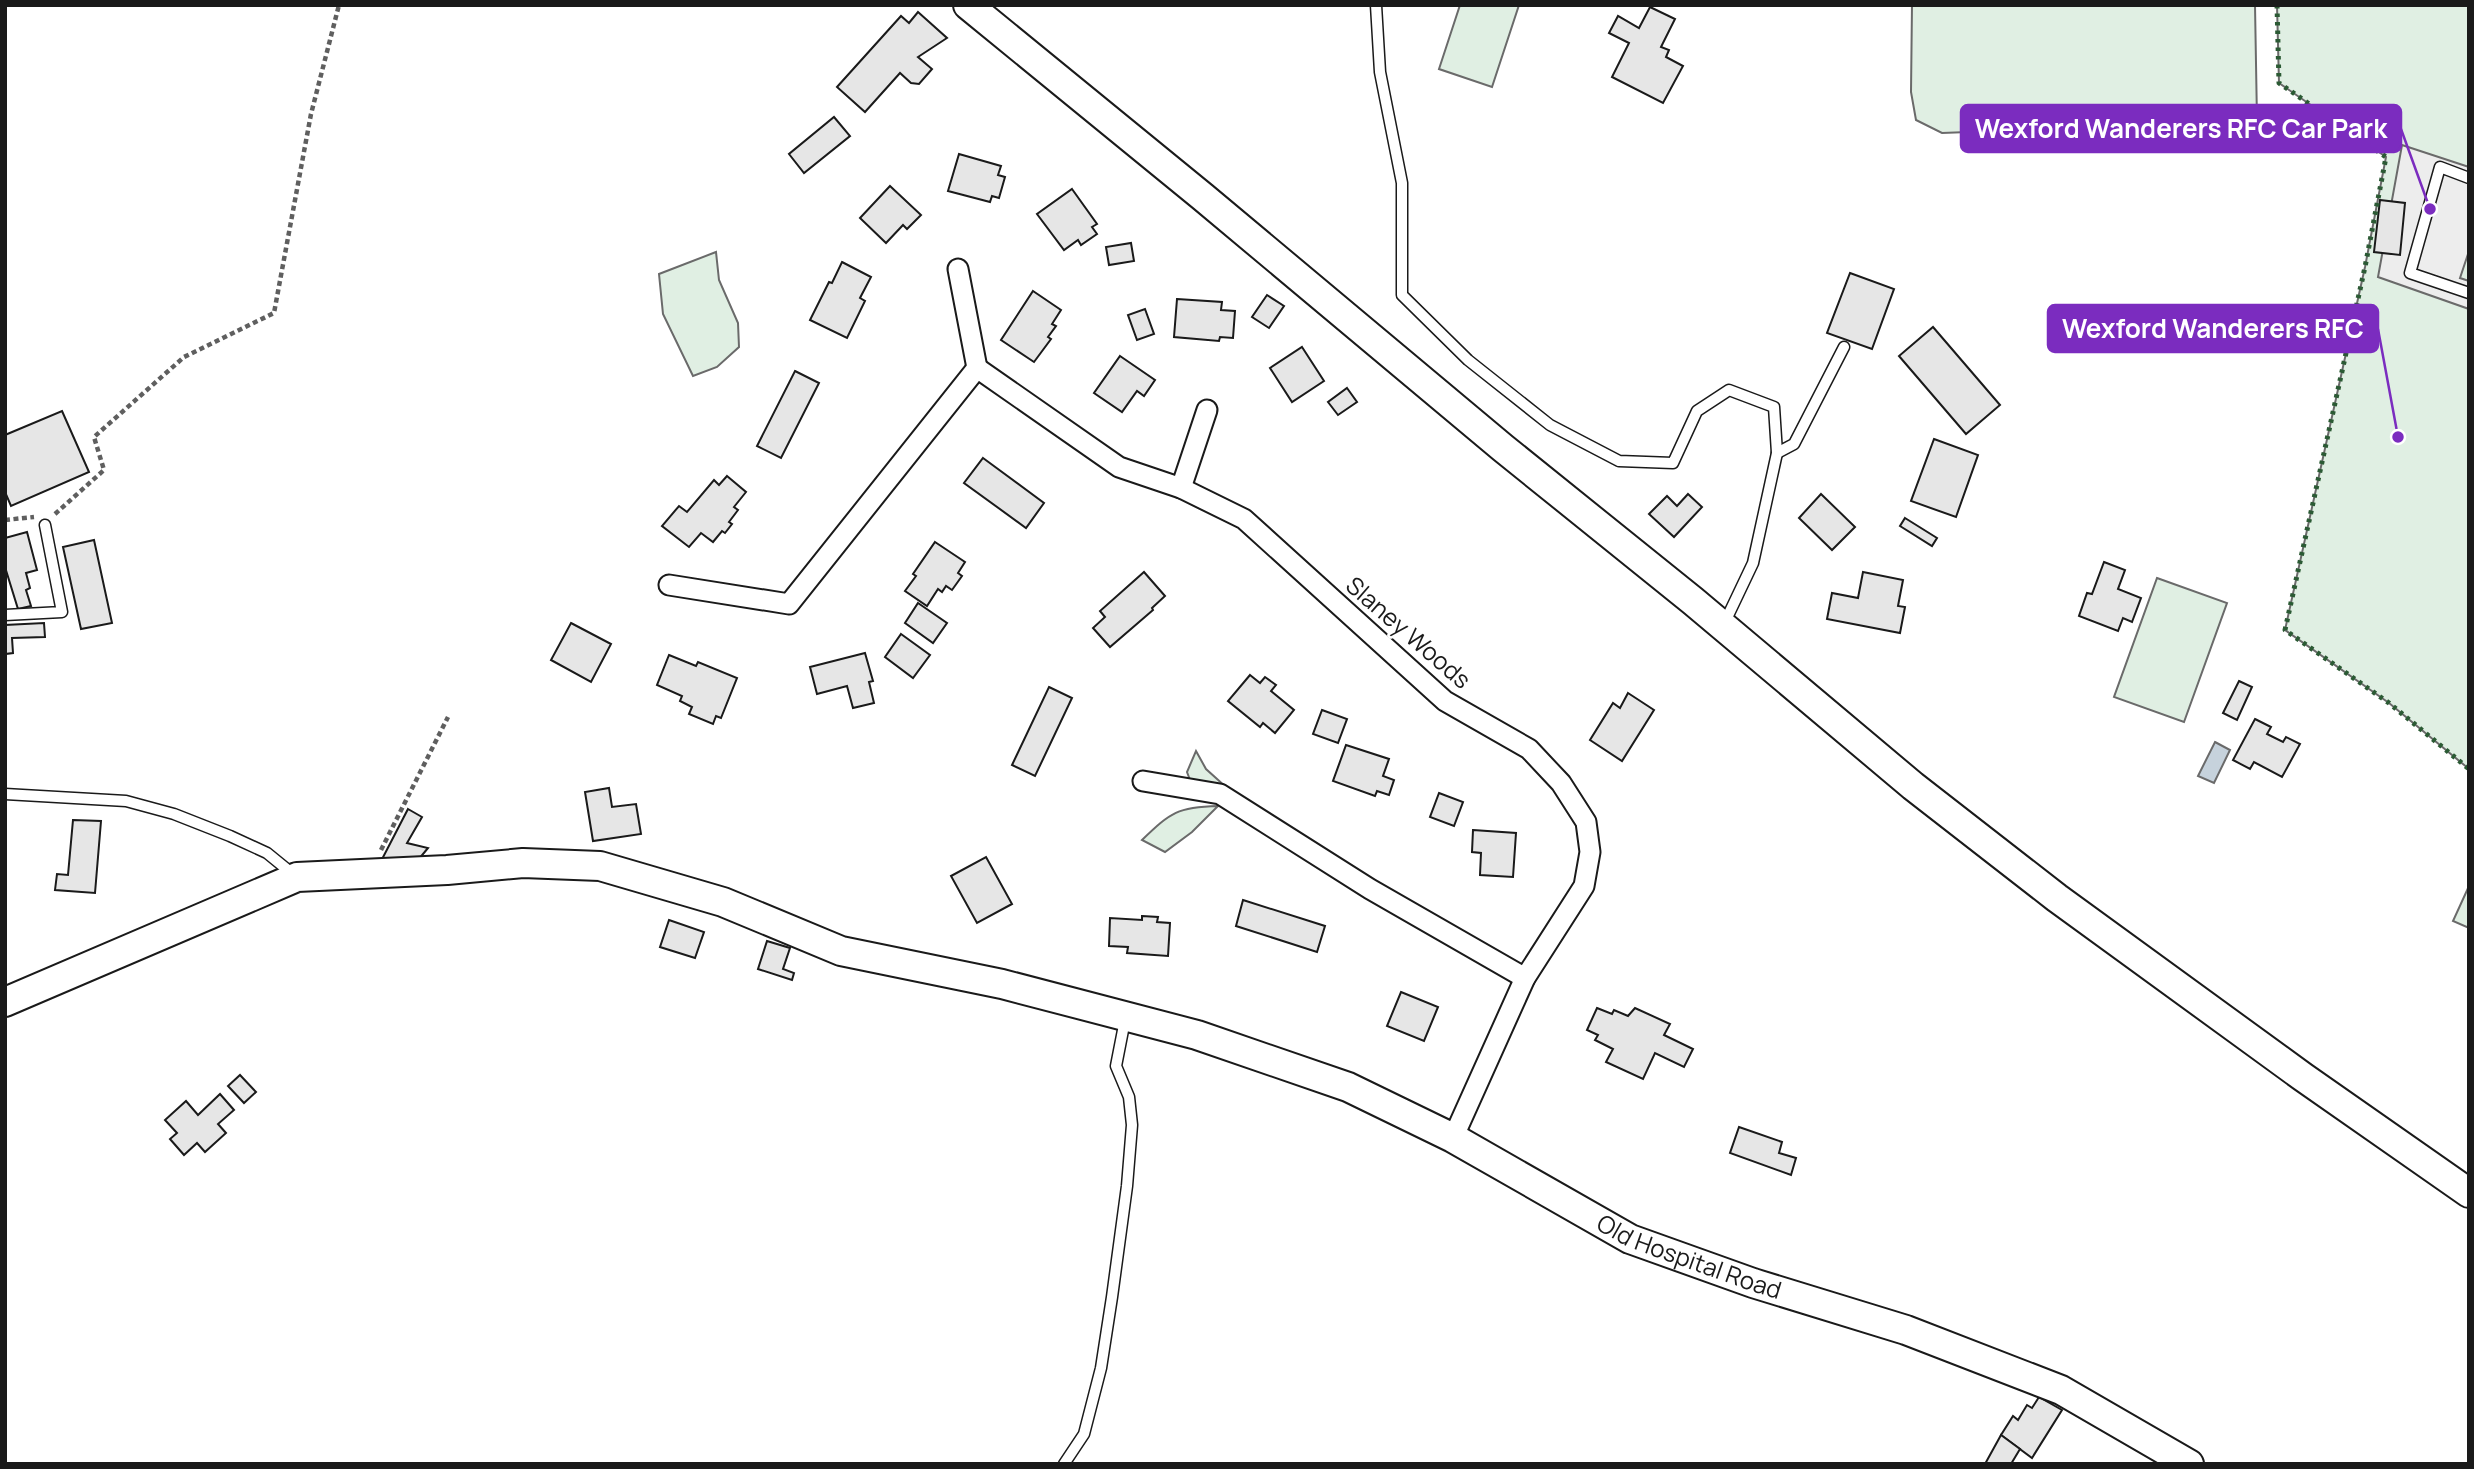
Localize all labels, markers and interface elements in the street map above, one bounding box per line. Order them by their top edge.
callout: Wexford Wanderers RFC Car Park [1961,105,2401,152]
text: Wexford Wanderers RFC Car Park [1975,110,2388,146]
callout: Wexford Wanderers RFC [2048,305,2378,352]
text: Wexford Wanderers RFC [2062,310,2364,346]
street label: Slaney Woods [1340,568,1478,695]
street label: Old Hospital Road [1591,1206,1786,1306]

